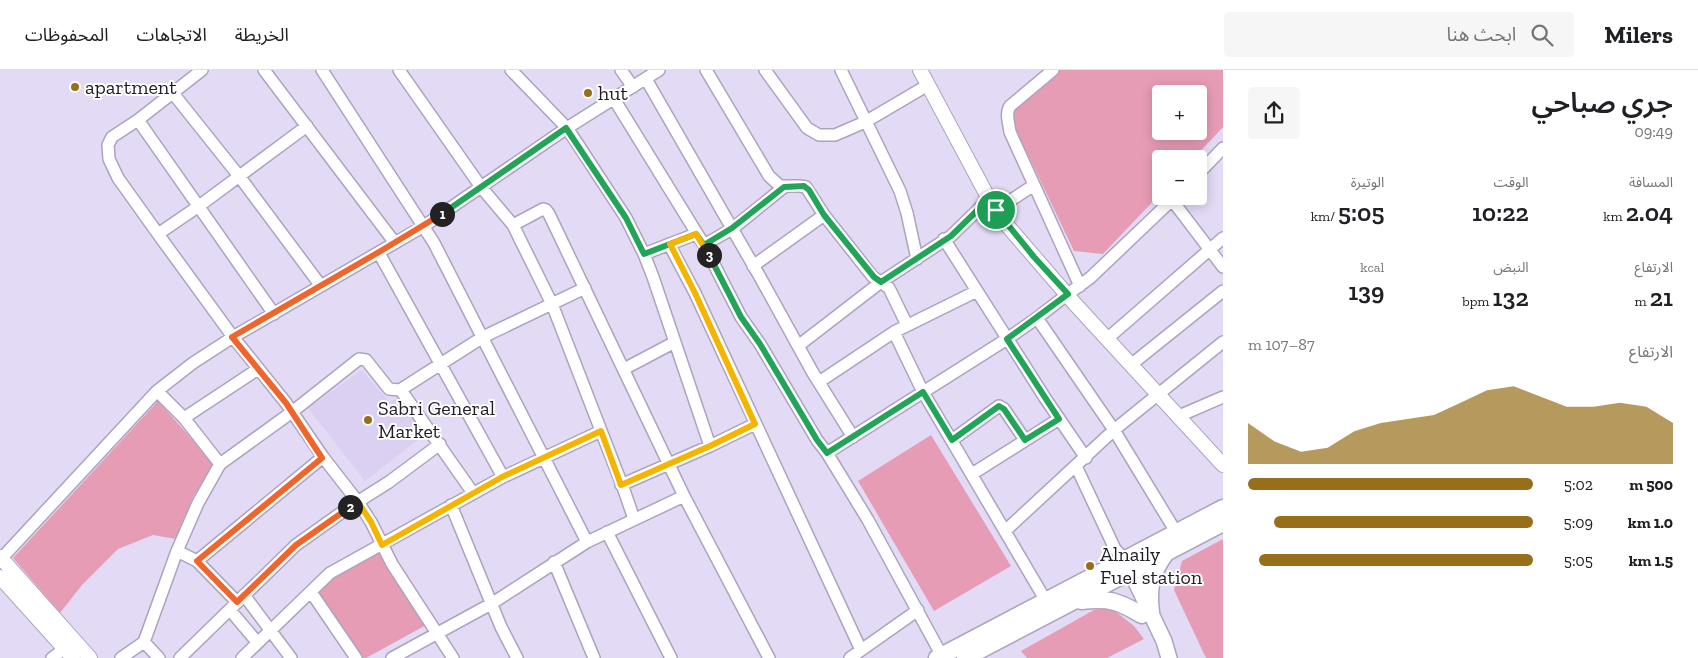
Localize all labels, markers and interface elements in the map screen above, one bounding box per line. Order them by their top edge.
search box [1224,12,1574,57]
text: Milers [1604,20,1673,49]
icon: search [1528,21,1556,49]
text: ابحث هنا [1447,23,1516,46]
text: المحفوظات [25,24,109,46]
text: الاتجاهات [137,24,207,46]
text: الخريطة [235,24,289,46]
place label: apartment [85,75,177,99]
marker: apartment [69,81,81,93]
place label: hut [598,81,628,105]
map controls [1152,85,1207,205]
button: + [1152,85,1207,140]
text: جري صباحي [1531,86,1673,119]
marker: hut [582,87,594,99]
button: share [1248,87,1300,139]
text: 09:49 [1635,122,1673,141]
button: − [1152,150,1207,205]
text: الوتيرة [1351,174,1384,191]
text: الوقت [1494,174,1529,191]
text: المسافة [1629,174,1673,191]
pin [975,189,1017,231]
icon: arrive [982,196,1010,224]
text: 5:05 [1338,197,1384,227]
text: 10:22 [1472,197,1529,227]
text: 2.04 [1626,197,1673,227]
pin: 1 [430,202,454,226]
text: 1 [440,206,445,223]
text: /km [1311,208,1338,225]
text: km [1603,208,1626,225]
pin: 3 [696,242,722,268]
text: 3 [706,247,713,264]
text: kcal [1360,259,1384,276]
text: النبض [1493,259,1529,276]
text: الارتفاع [1635,259,1673,276]
text: 139 [1348,276,1384,306]
text: 132 [1493,282,1529,312]
text: 21 [1650,282,1673,312]
text: bpm [1462,293,1493,310]
text: m [1635,293,1650,310]
text: 87–107 m [1248,335,1315,354]
text: الارتفاع [1629,342,1673,361]
place label: Sabri General Market [378,396,495,443]
marker: Sabri General Market [362,414,374,426]
text: 5:02 [1564,475,1593,494]
text: 500 m [1629,475,1673,494]
pin: 2 [338,494,362,520]
text: 2 [347,499,354,516]
text: 5:09 [1564,513,1593,532]
text: 1.0 km [1628,513,1673,532]
place label: Alnaily Fuel station [1100,542,1203,589]
text: 5:05 [1564,551,1593,570]
text: 1.5 km [1629,551,1673,570]
marker: Alnaily Fuel station [1084,560,1096,572]

